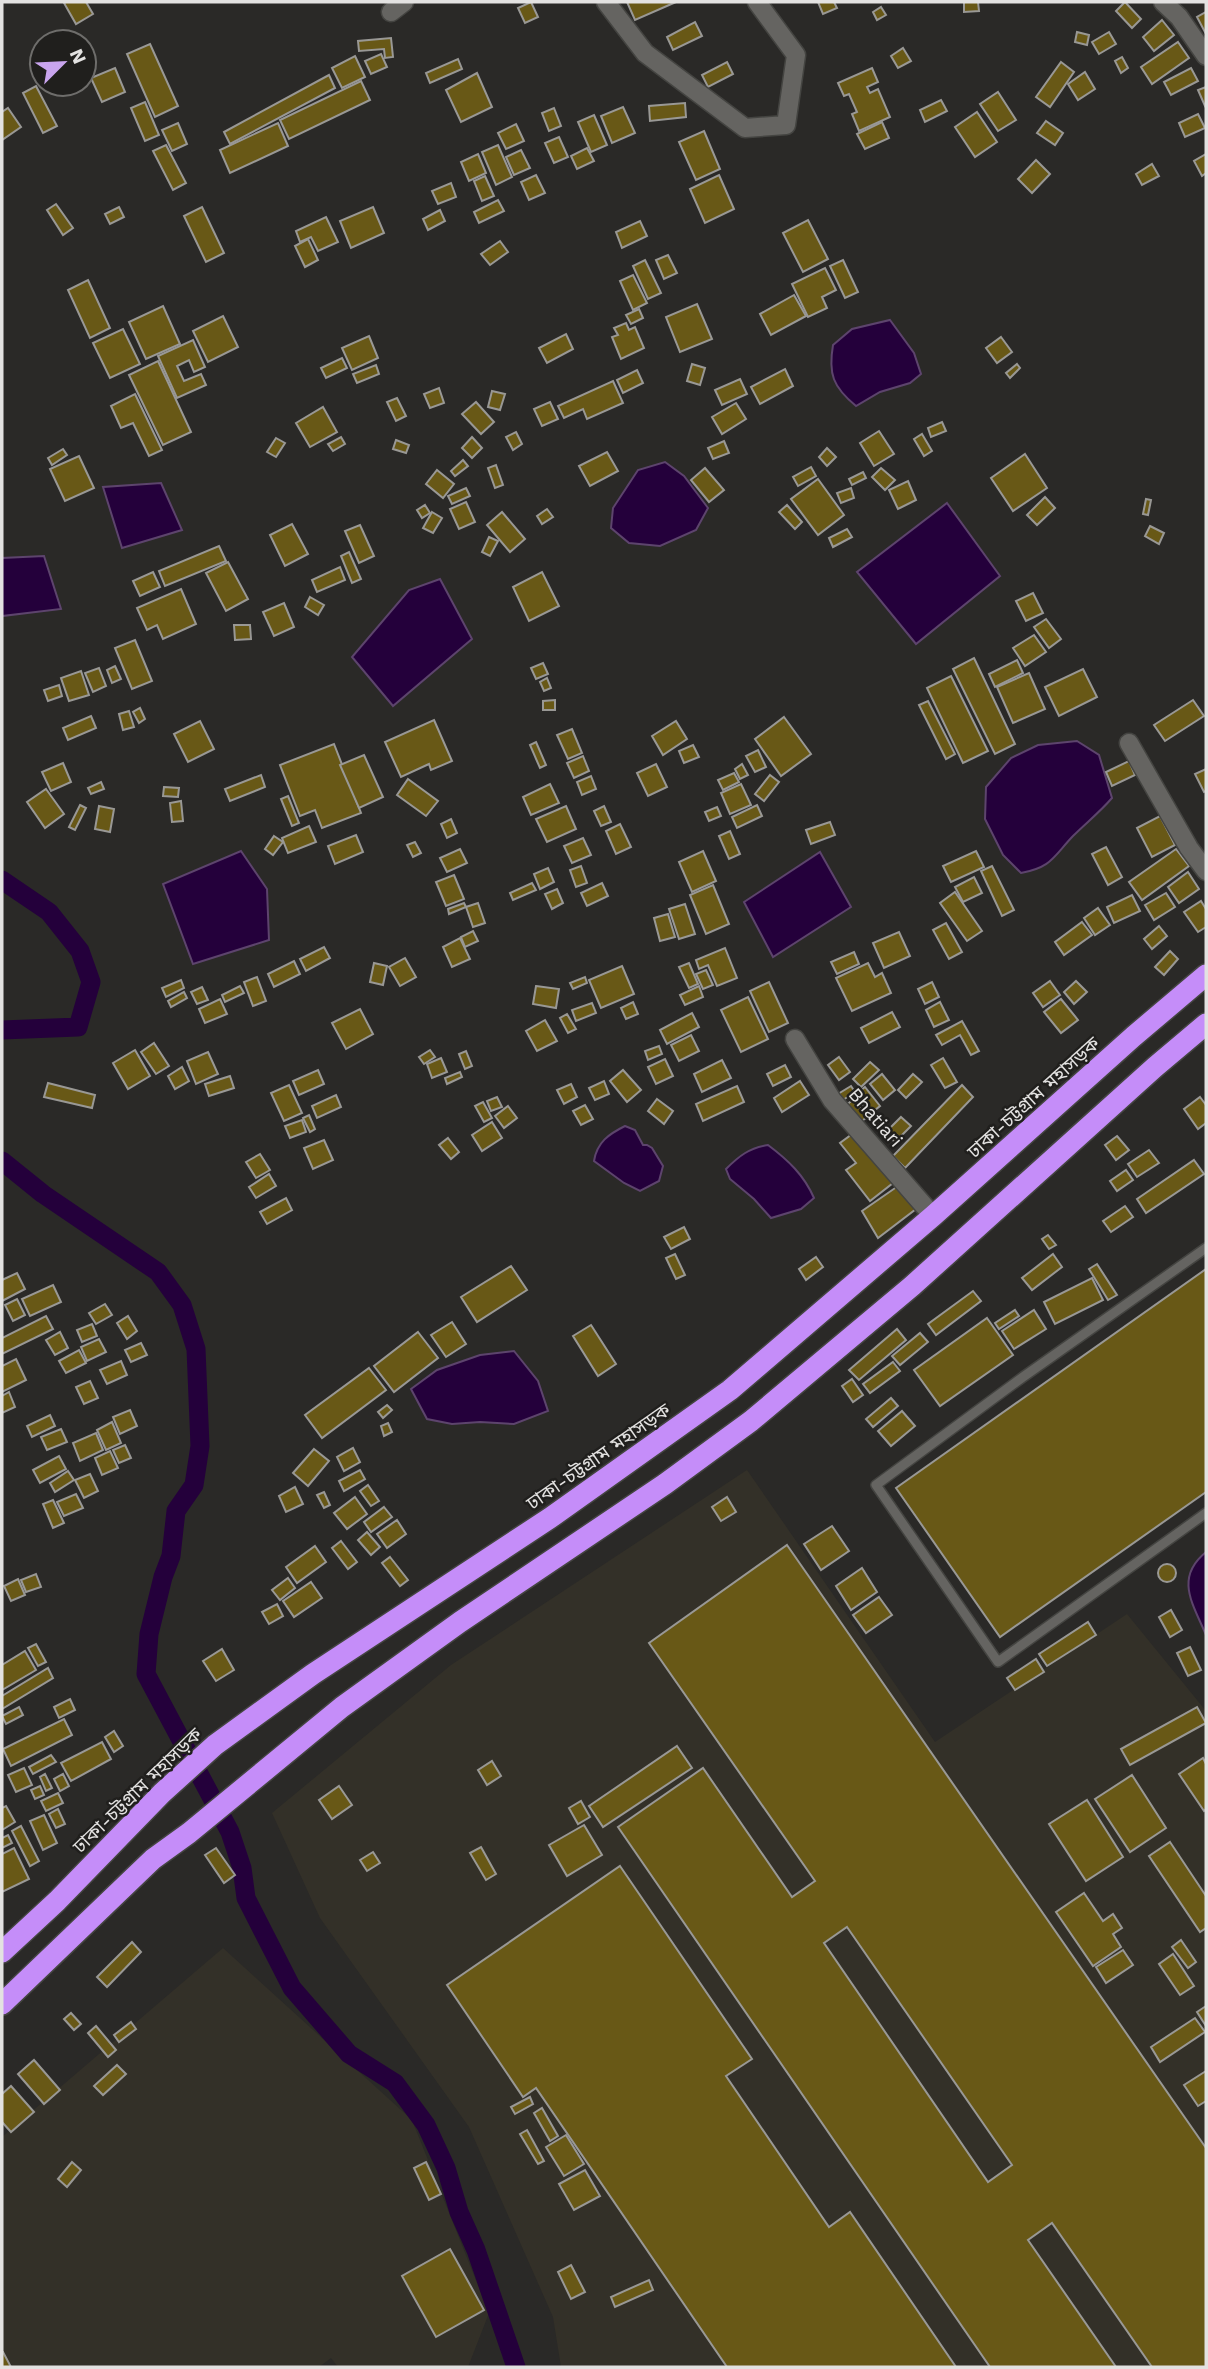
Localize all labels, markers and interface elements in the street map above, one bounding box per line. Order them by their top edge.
north arrow [28,28,98,98]
text: N [65,45,91,67]
street label: ঢাকা-চট্টগ্রাম মহাসড়ক [962,1031,1105,1164]
street label: Bhatiari [844,1083,908,1152]
street label: ঢাকা-চট্টগ্রাম মহাসড়ক [521,1398,675,1515]
street label: ঢাকা-চট্টগ্রাম মহাসড়ক [67,1722,207,1858]

